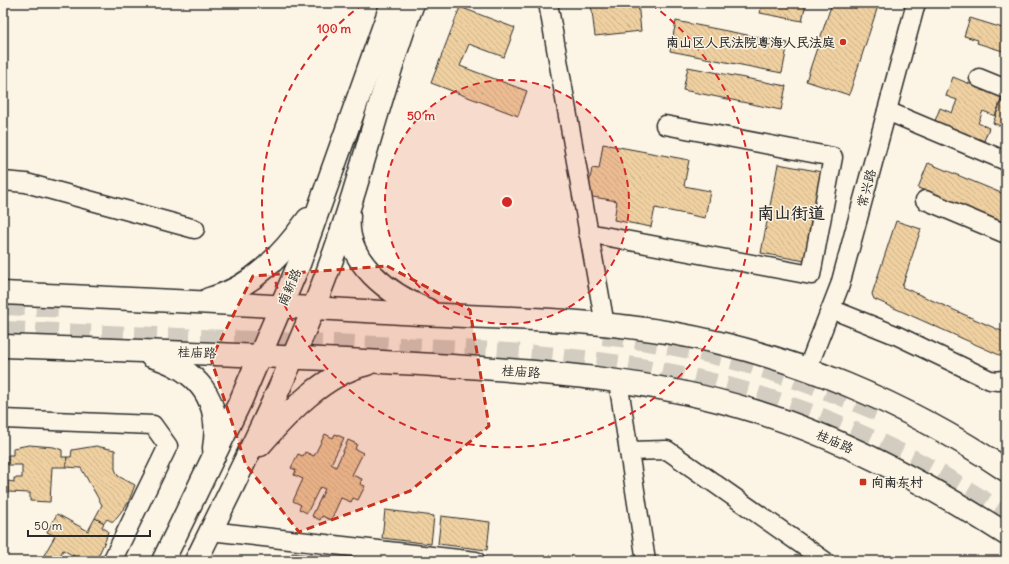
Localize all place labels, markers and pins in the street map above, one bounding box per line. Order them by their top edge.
place label: 南山区人民法院粤海人民法庭 [666,34,835,51]
marker: 南山区人民法院粤海人民法庭 [838,37,848,47]
centre of rings [500,195,514,209]
place label: 向南东村 [871,474,923,491]
marker: 向南东村 [858,477,868,487]

